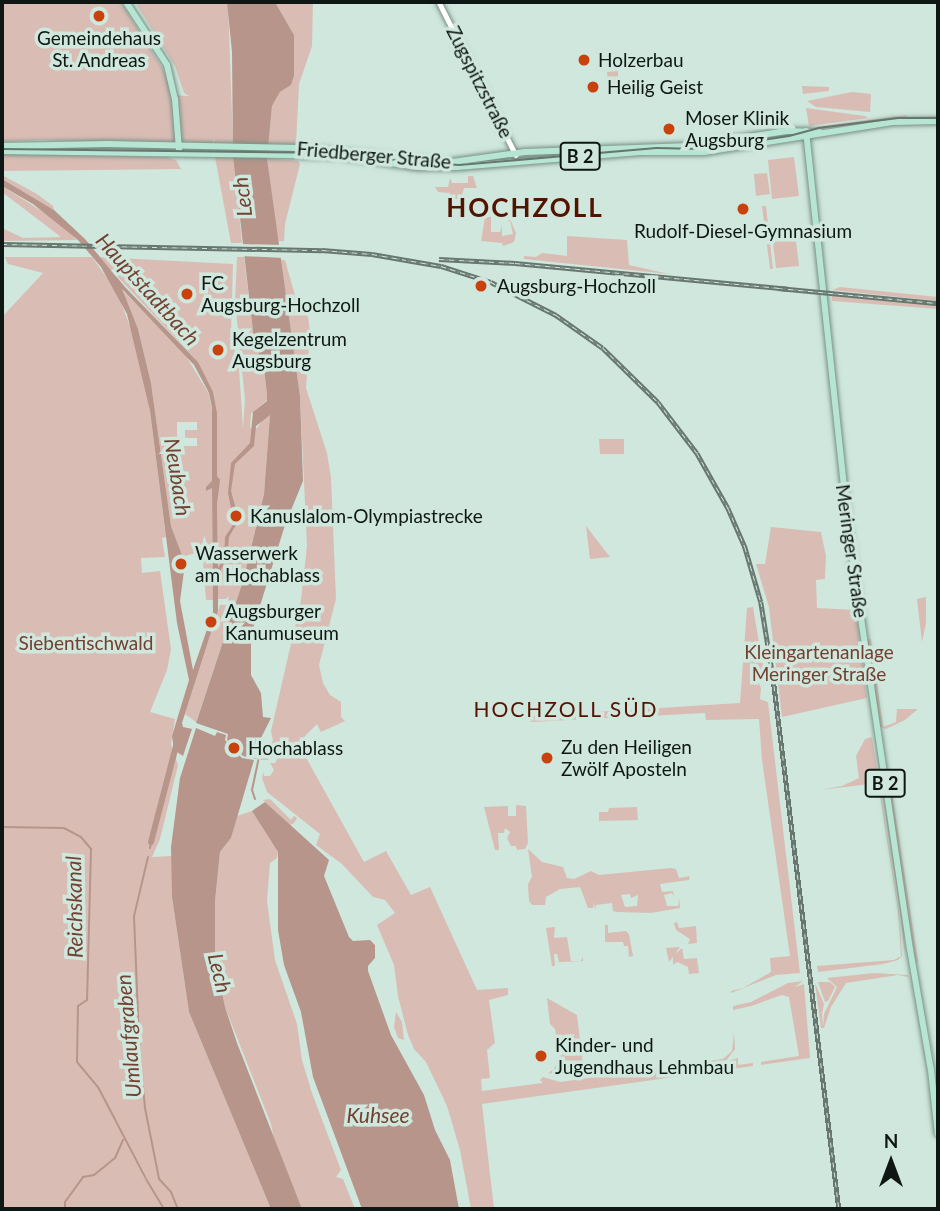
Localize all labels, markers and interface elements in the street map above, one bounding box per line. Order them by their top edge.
marker: Gemeindehaus St. Andreas [91,8,107,24]
street label: Zugspitzstraße [442,22,518,142]
place label: Gemeindehaus St. Andreas [37,27,161,71]
place label: Holzerbau [598,49,683,71]
marker: Holzerbau [576,52,592,68]
place label: Heilig Geist [607,76,703,98]
marker: Heilig Geist [585,79,601,95]
place label: Moser Klinik Augsburg [685,107,790,151]
marker: Moser Klinik Augsburg [659,119,679,139]
street label: Friedberger Straße [296,137,452,173]
road number: B 2 [559,141,601,170]
water label: Lech [227,176,257,218]
district label: HOCHZOLL [447,192,603,224]
marker: Rudolf-Diesel-Gymnasium [735,201,751,217]
place label: Rudolf-Diesel-Gymnasium [634,220,852,242]
water label: Hauptstadtbach [91,228,205,350]
place label: FC Augsburg-Hochzoll [201,272,360,316]
place label: Augsburg-Hochzoll [497,275,656,297]
marker: Augsburg-Hochzoll [471,276,491,296]
marker: FC Augsburg-Hochzoll [179,286,195,302]
place label: Kegelzentrum Augsburg [232,328,347,372]
marker: Kegelzentrum Augsburg [210,342,226,358]
water label: Neubach [159,436,197,518]
street label: Meringer Straße [831,483,873,619]
place label: Kanuslalom-Olympiastrecke [250,505,483,527]
marker: Kanuslalom-Olympiastrecke [228,508,244,524]
place label: Wasserwerk am Hochablass [195,542,320,586]
marker: Wasserwerk am Hochablass [173,556,189,572]
place label: Augsburger Kanumuseum [225,600,339,644]
marker: Augsburger Kanumuseum [203,614,219,630]
park label: Siebentischwald [19,632,153,654]
park label: Kleingartenanlage Meringer Straße [744,641,894,685]
district label: HOCHZOLL SÜD [475,696,657,722]
place label: Zu den Heiligen Zwölf Aposteln [561,736,692,780]
place label: Hochablass [248,737,343,759]
marker: Hochablass [226,740,242,756]
marker: Zu den Heiligen Zwölf Aposteln [539,750,555,766]
road number: B 2 [864,768,906,798]
water label: Reichskanal [61,856,87,958]
water label: Lech [203,951,237,995]
water label: Umlaufgraben [110,973,146,1099]
place label: Kinder- und Jugendhaus Lehmbau [555,1034,734,1078]
marker: Kinder- und Jugendhaus Lehmbau [533,1048,549,1064]
water label: Kuhsee [346,1102,410,1128]
north arrow [856,1127,926,1197]
text: N [884,1129,898,1152]

